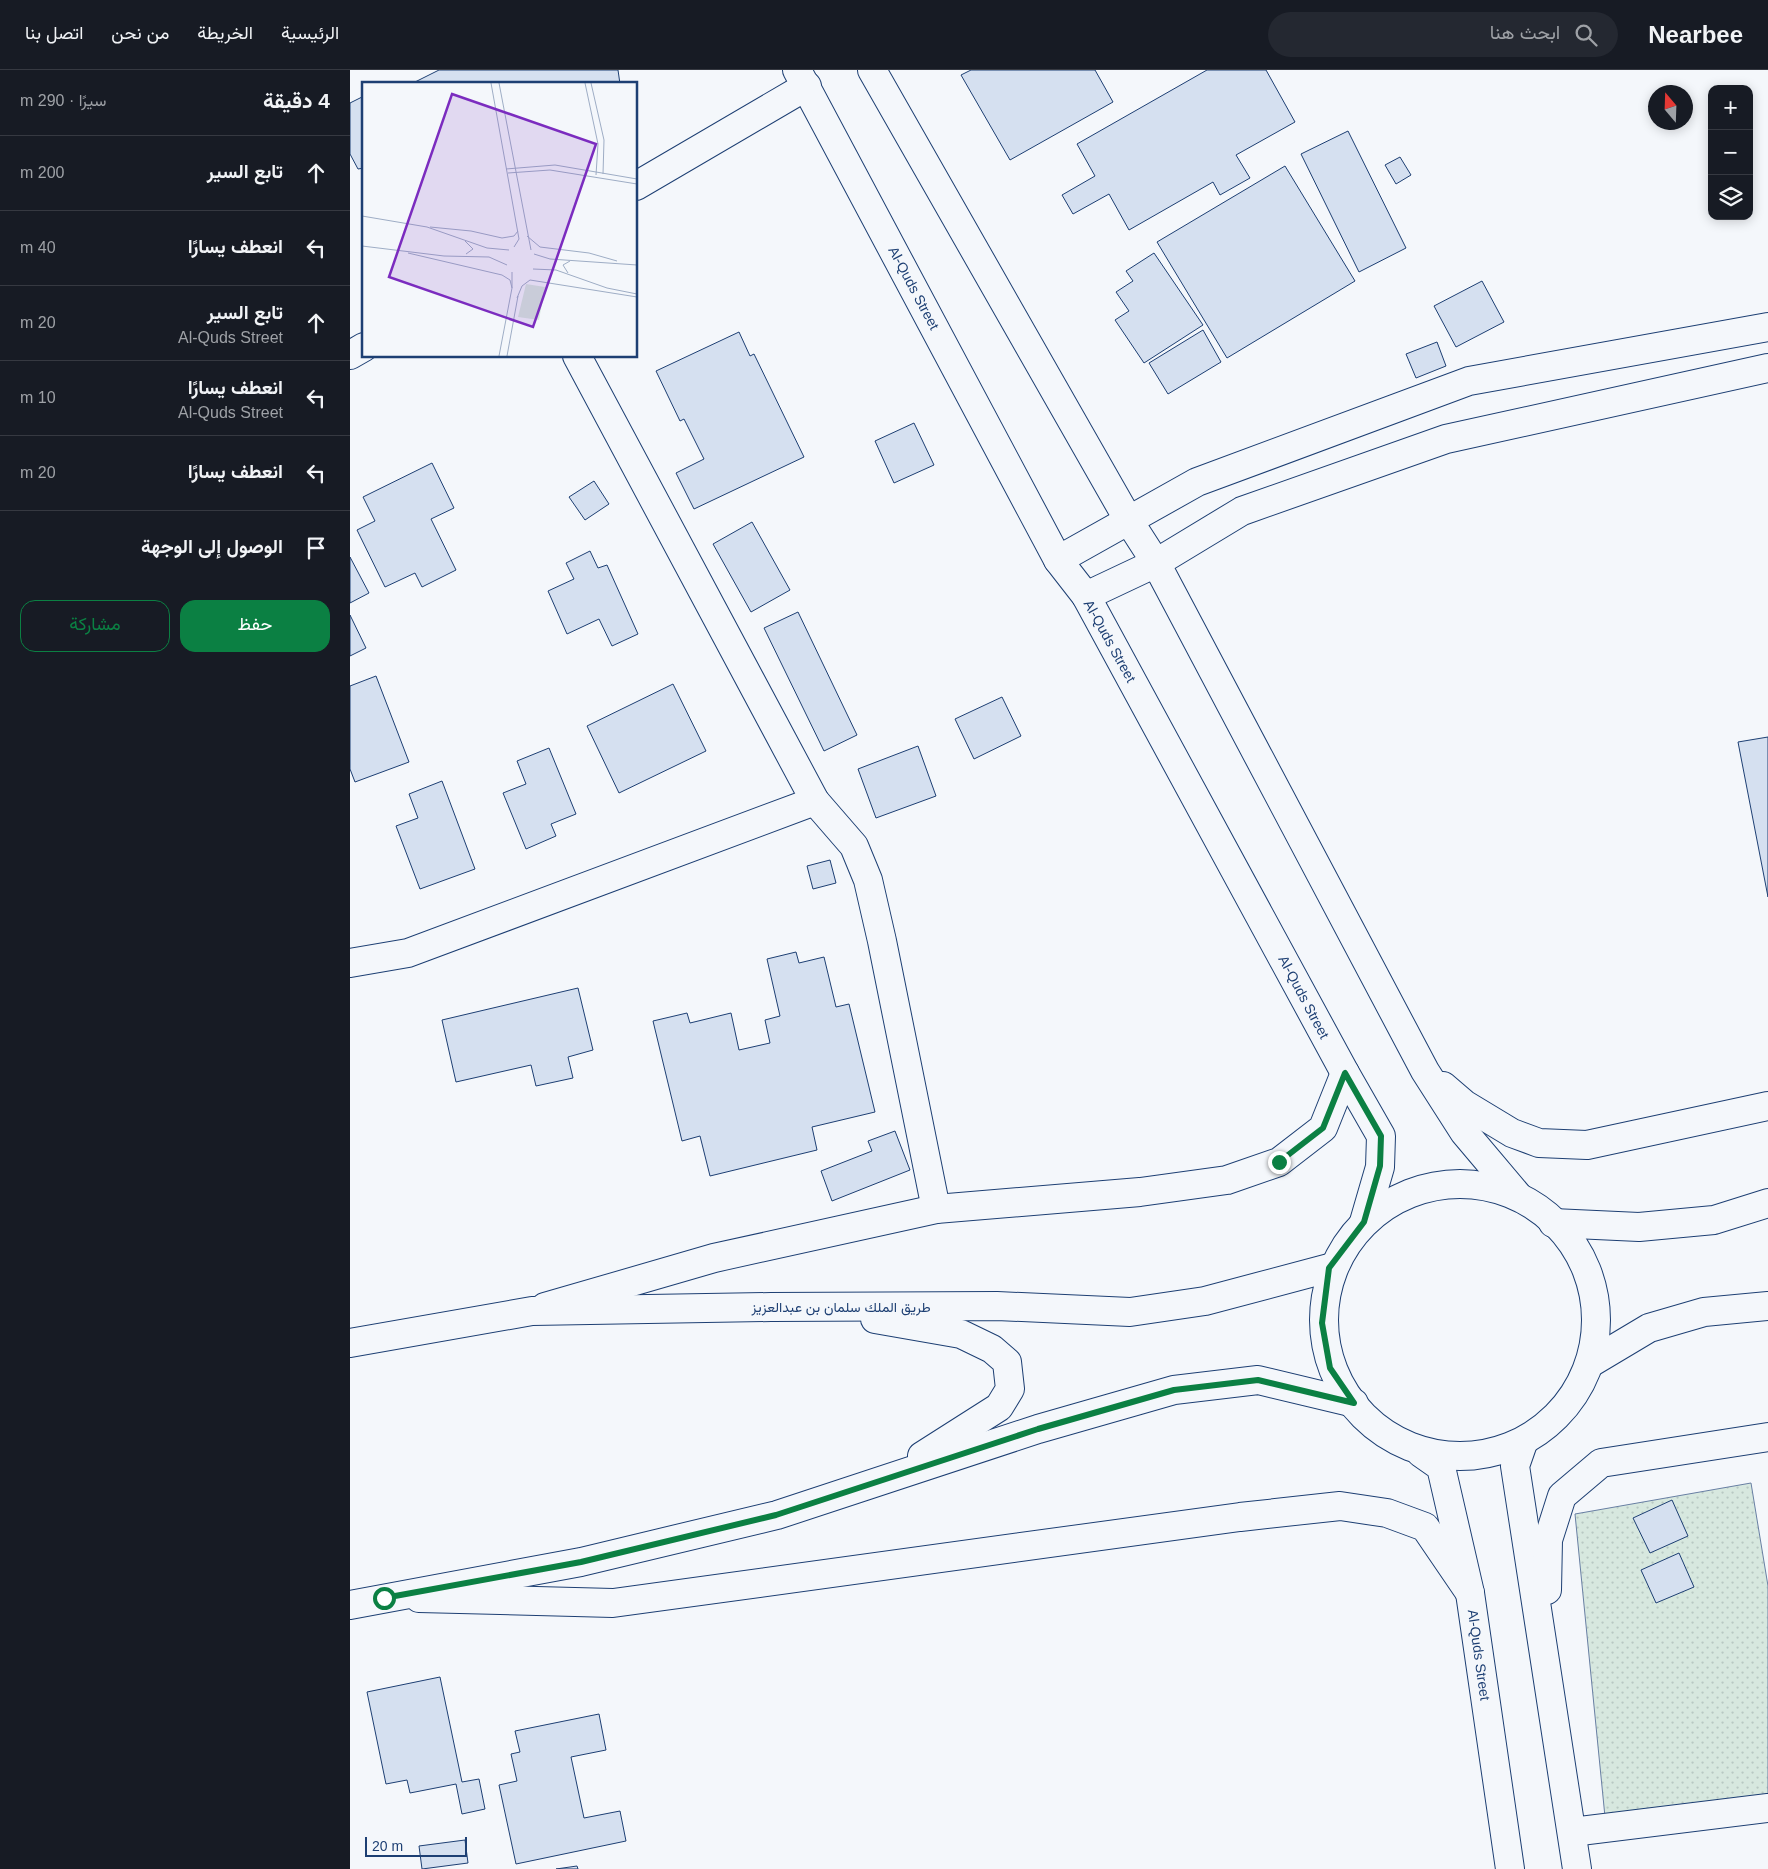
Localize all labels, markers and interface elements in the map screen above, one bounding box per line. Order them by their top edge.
search box [1268,12,1618,57]
icon: search [1572,21,1600,49]
text: Nearbee [1648,21,1743,48]
text: ابحث هنا [1490,22,1560,43]
text: اتصل بنا [25,23,83,43]
text: من نحن [111,23,169,43]
text: الخريطة [197,23,253,43]
text: الرئيسية [281,23,339,43]
inset map [362,82,638,358]
north arrow [1648,85,1693,130]
map controls [1708,85,1753,220]
button: + [1708,85,1753,130]
text: 4 دقيقة [263,89,330,112]
text: سيرًا · 290 m [20,92,106,109]
button: − [1708,130,1753,175]
icon: ahead [302,159,330,187]
text: تابع السير [207,161,283,182]
text: 200 m [20,164,64,181]
button: layers [1708,175,1753,220]
icon: left [302,234,330,262]
text: انعطف يسارًا [188,236,283,257]
text: 40 m [20,239,56,256]
street label: Al-Quds Street [885,244,943,332]
text: تابع السير [207,302,283,323]
icon: ahead [302,309,330,337]
text: 20 m [20,314,56,331]
text: Al-Quds Street [178,329,283,346]
text: انعطف يسارًا [188,377,283,398]
icon: left [302,384,330,412]
text: 10 m [20,389,56,406]
text: Al-Quds Street [178,404,283,421]
icon: left [302,459,330,487]
text: انعطف يسارًا [188,461,283,482]
text: 20 m [20,464,56,481]
icon: arrive [302,534,330,562]
text: الوصول إلى الوجهة [141,536,283,557]
street label: Al-Quds Street [1081,597,1139,685]
button: مشاركة [20,600,170,652]
button: حفظ [180,600,330,652]
street label: Al-Quds Street [1275,953,1333,1041]
route end [1268,1151,1291,1174]
street label: طريق الملك سلمان بن عبدالعزيز [750,1299,931,1316]
route start [373,1587,396,1610]
street label: Al-Quds Street [1465,1608,1493,1702]
scale bar [365,1834,468,1857]
text: 20 m [372,1838,403,1854]

